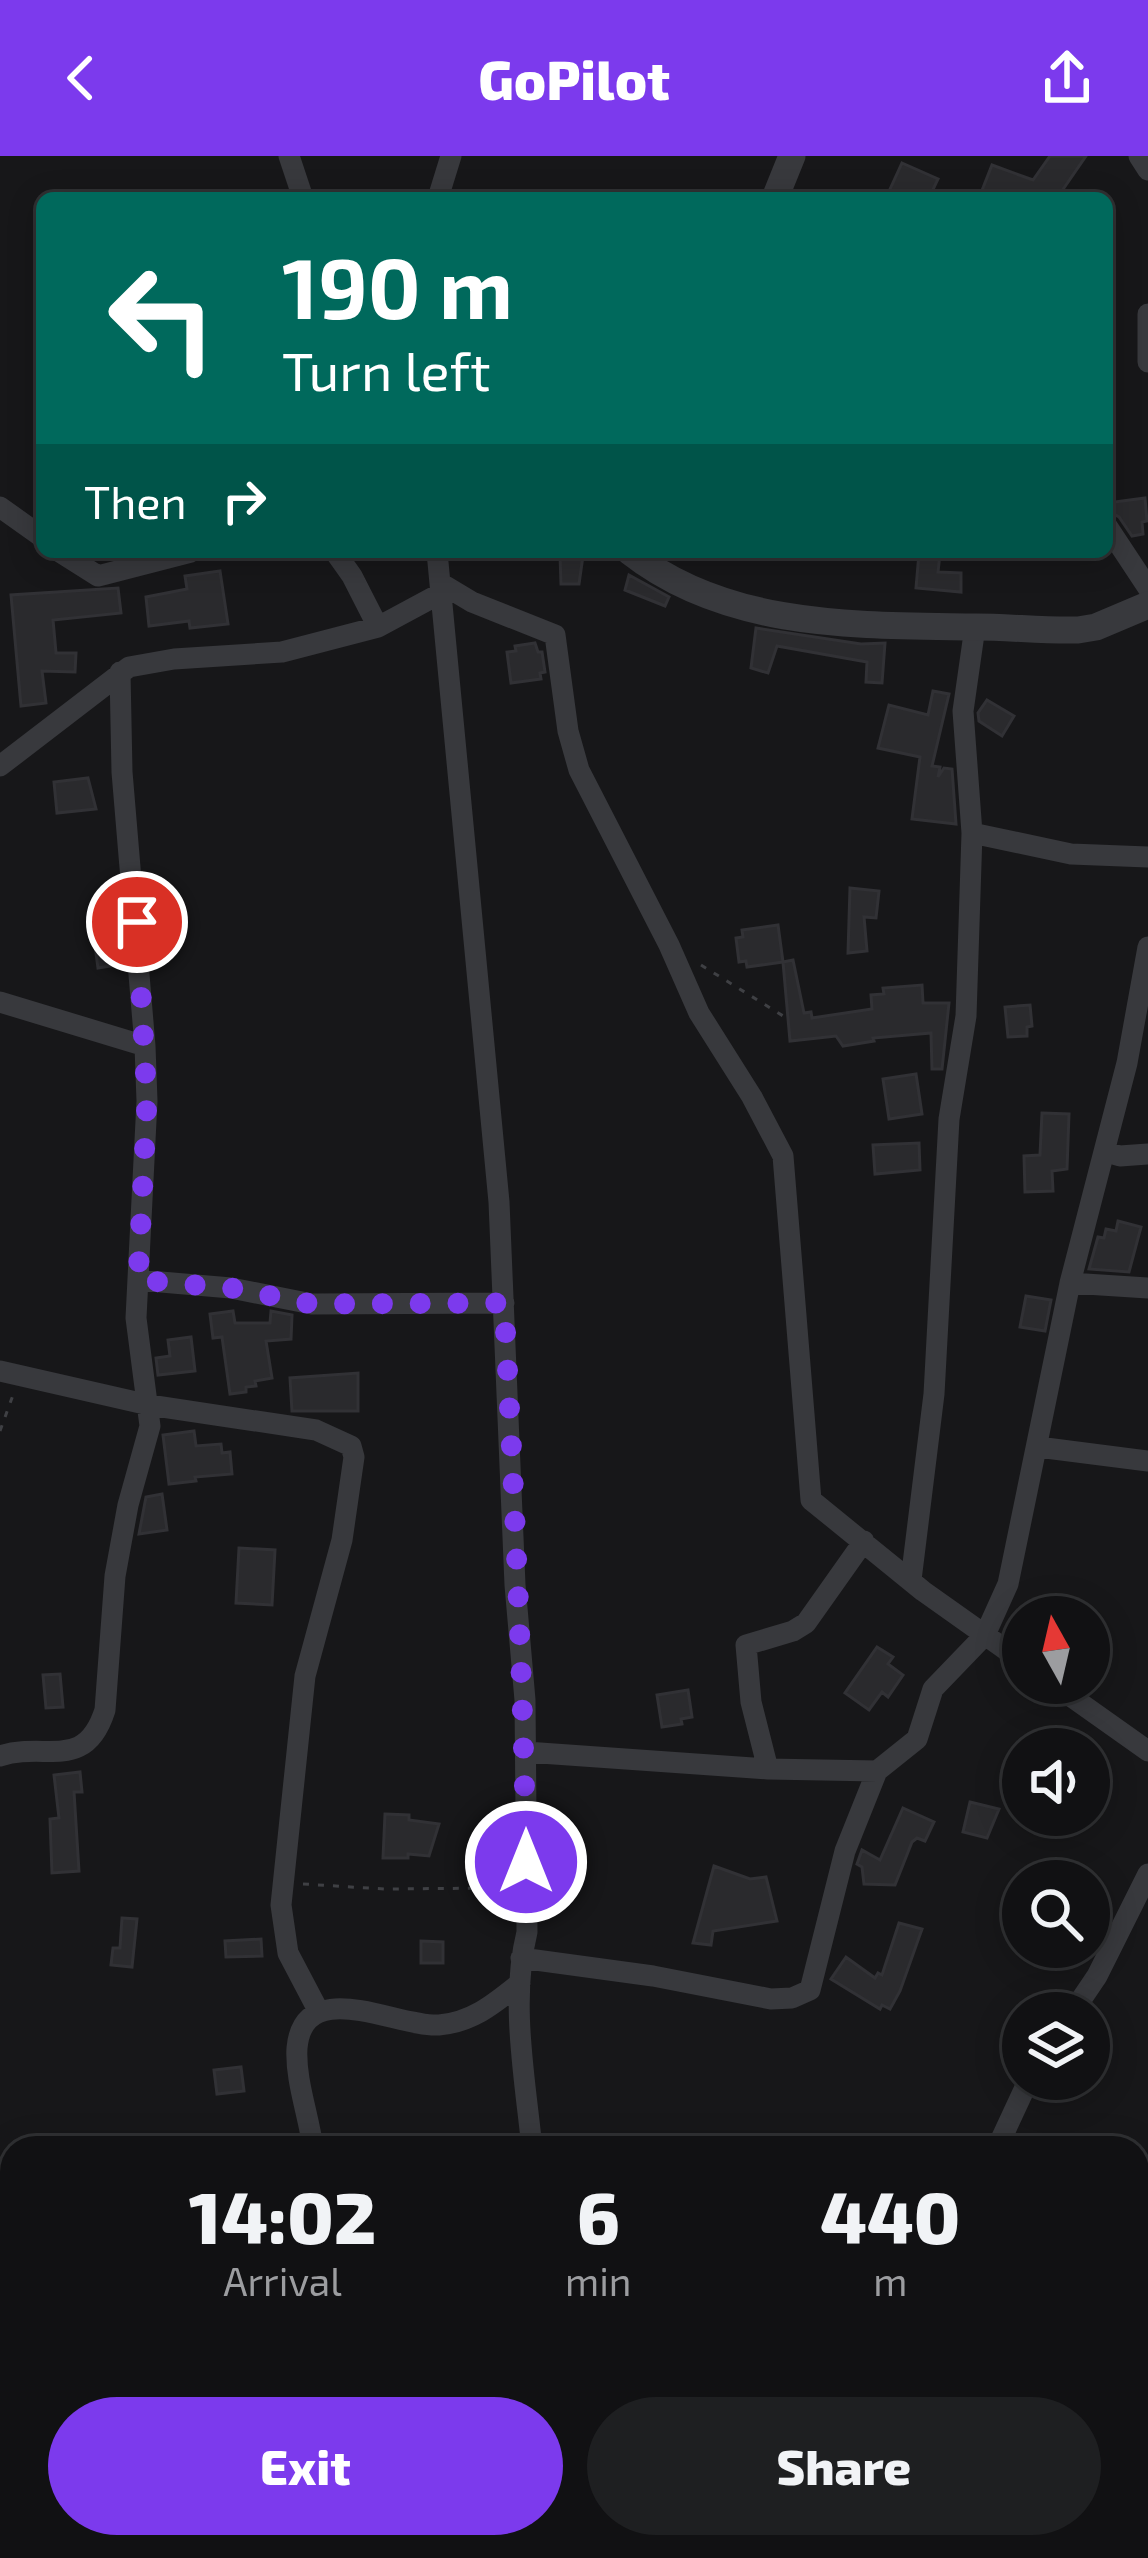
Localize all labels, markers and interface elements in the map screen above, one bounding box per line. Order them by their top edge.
icon: back [48,45,114,111]
icon: share [1034,45,1100,111]
text: GoPilot [478,46,670,111]
text: 190 m [282,235,513,336]
icon: left [84,240,240,396]
text: Turn left [282,337,491,402]
icon: right [211,468,277,534]
text: Then [84,474,187,528]
pin [86,871,188,973]
icon: arrive [104,889,170,955]
north arrow [1002,1596,1110,1704]
map controls [1002,1596,1110,2100]
button: sound [1002,1728,1110,1836]
position arrow [463,1799,589,1925]
button: search [1002,1860,1110,1968]
button: layers [1002,1992,1110,2100]
text: 14:02 [189,2172,376,2258]
text: 6 [577,2172,620,2258]
text: 440 [820,2172,960,2258]
text: Arrival [223,2257,342,2304]
text: min [565,2257,632,2304]
text: m [873,2257,907,2304]
button: Exit [48,2397,563,2535]
button: Share [587,2397,1101,2535]

